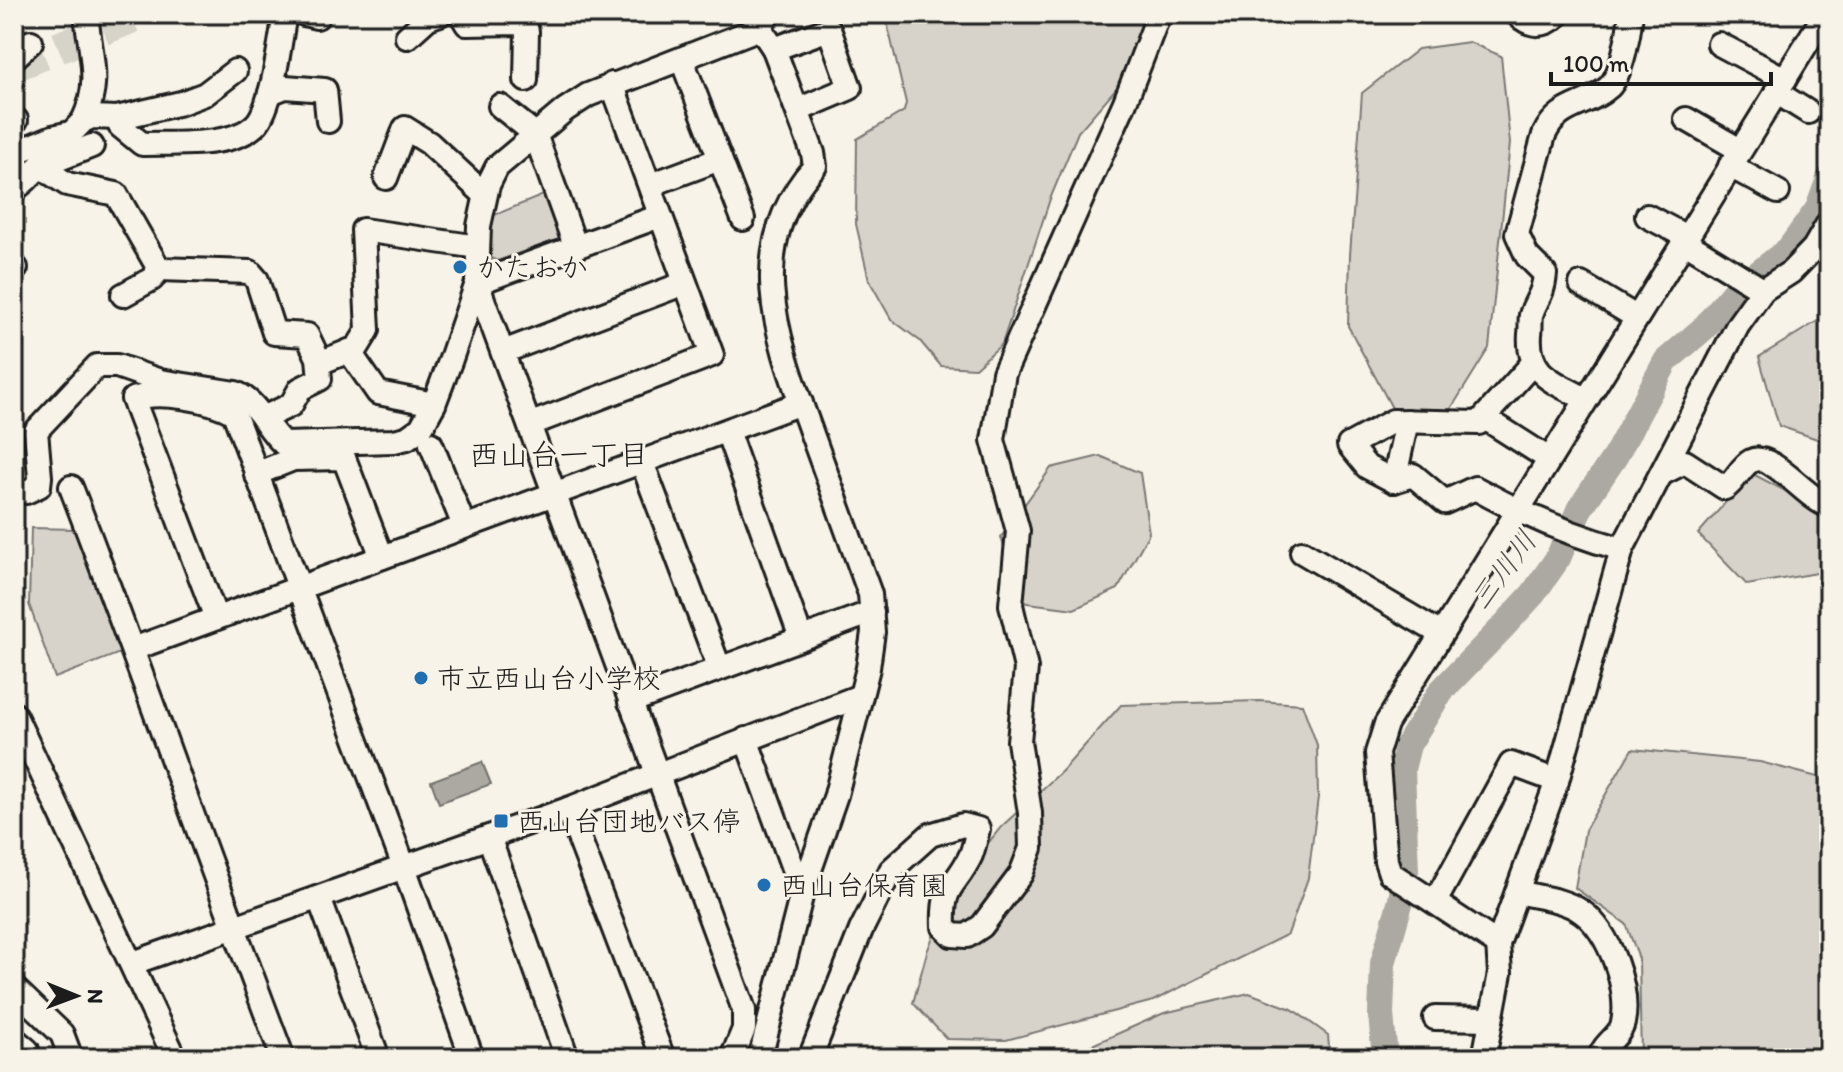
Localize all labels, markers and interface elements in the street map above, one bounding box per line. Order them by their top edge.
scale bar [1551,36,1771,86]
text: 100 m [1563,49,1629,78]
place label: かたおか [476,250,588,284]
marker: かたおか [451,258,469,276]
district label: 西山台一丁目 [469,436,649,473]
water label: 三川川 [1461,523,1544,617]
place label: 市立西山台小学校 [437,661,661,695]
marker: 市立西山台小学校 [412,669,430,687]
place label: 西山台団地バス停 [517,804,741,838]
marker: 西山台団地バス停 [492,812,510,830]
place label: 西山台保育園 [780,868,948,902]
marker: 西山台保育園 [755,876,773,894]
north arrow [36,956,116,1036]
text: N [82,989,109,1004]

